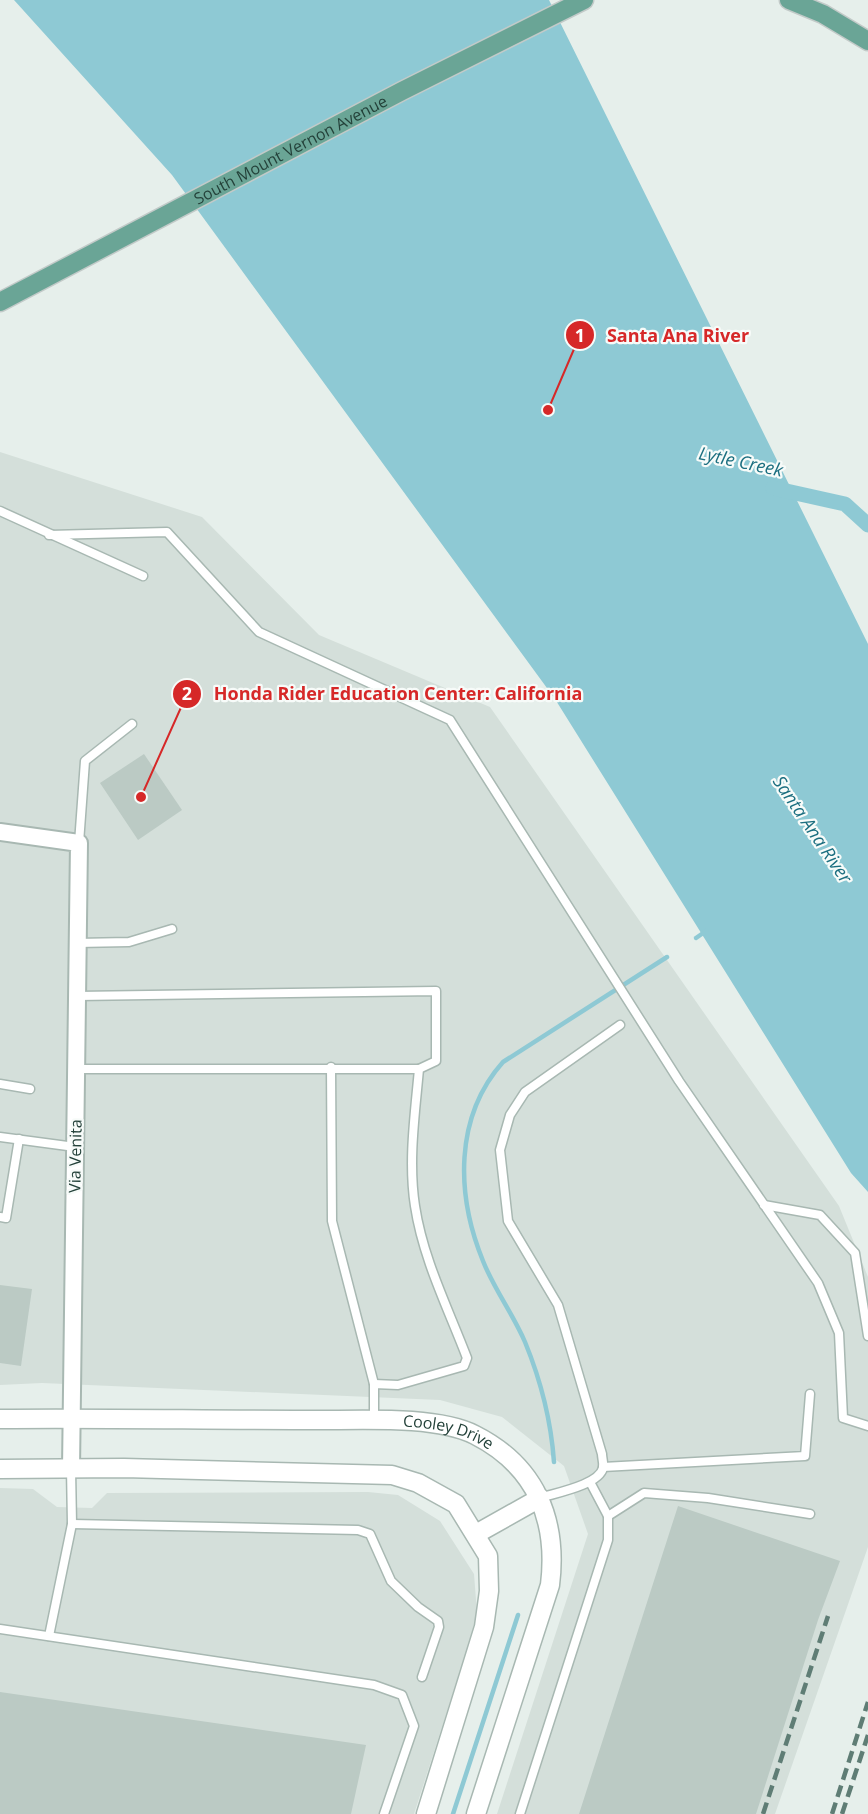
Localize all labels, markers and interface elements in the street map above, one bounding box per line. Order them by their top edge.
street label: South Mount Vernon Avenue [190,90,391,209]
callout: Santa Ana River [565,317,761,353]
text: 1 [575,323,585,347]
text: Santa Ana River [607,323,749,347]
water label: Lytle Creek [697,440,786,482]
callout: Honda Rider Education Center: California [172,676,594,712]
text: 2 [182,681,192,705]
text: Honda Rider Education Center: California [214,681,582,705]
water label: Santa Ana River [768,771,858,888]
street label: Via Venita [63,1119,87,1193]
street label: Cooley Drive [402,1409,498,1454]

